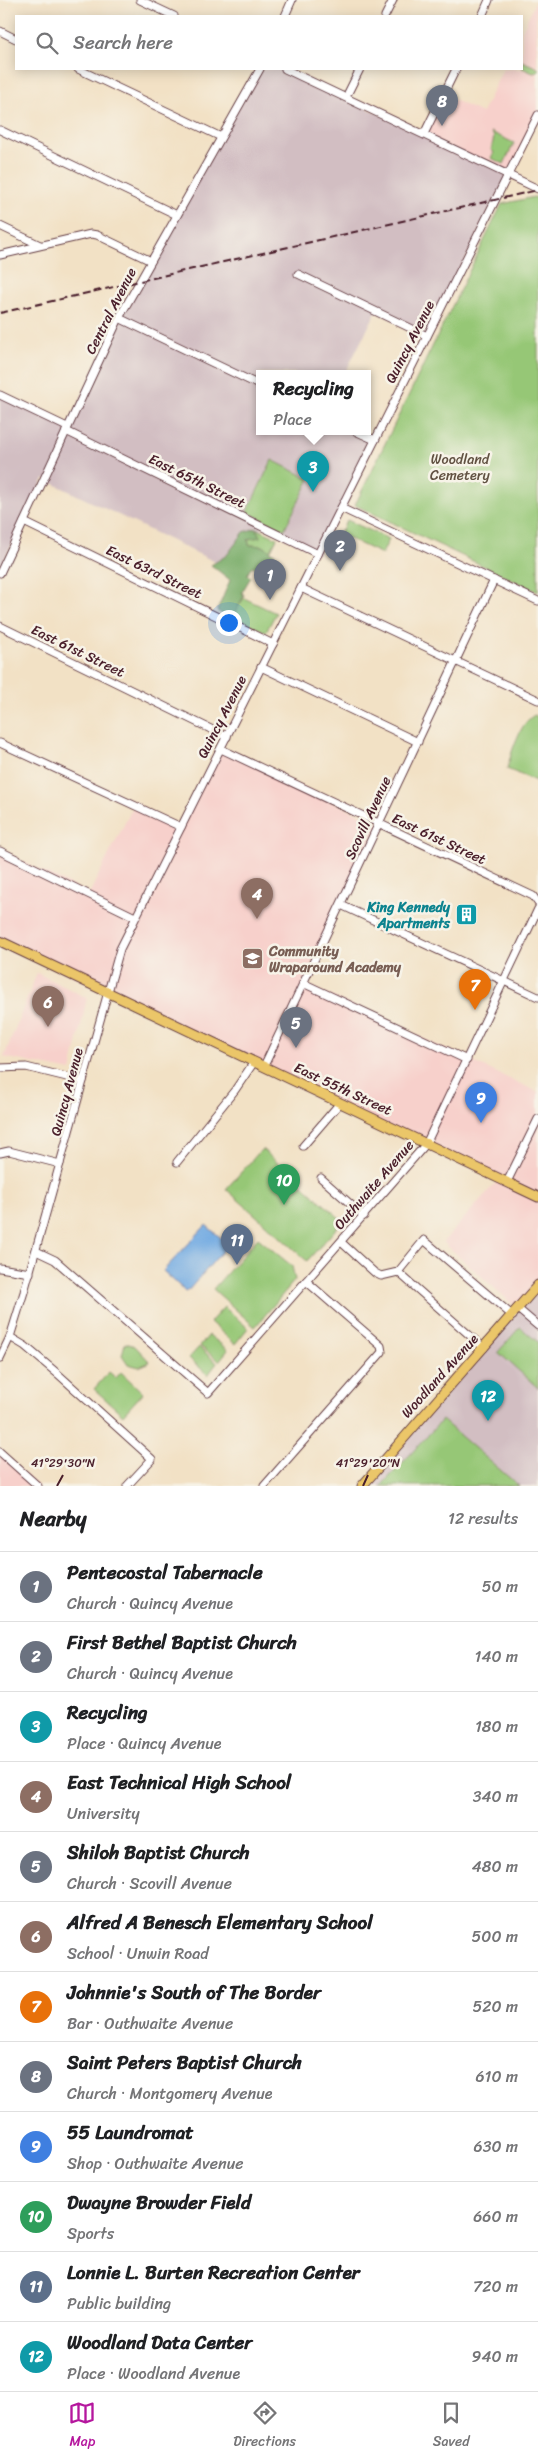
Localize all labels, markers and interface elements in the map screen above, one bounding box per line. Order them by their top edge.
search box [15,15,523,70]
text: Search here [73,26,173,59]
icon: search [33,29,61,57]
pin: 8 [426,85,458,126]
street label: Central Avenue [78,263,144,359]
street label: Quincy Avenue [378,296,442,388]
popup [256,370,371,435]
text: Recycling [273,372,354,405]
text: Place [273,405,312,434]
street label: East 65th Street [144,447,250,515]
park label: Woodland Cemetery [430,447,491,488]
pin: 3 [297,451,329,492]
pin: 2 [324,530,356,571]
street label: East 63rd Street [102,538,206,606]
pin: 1 [254,559,286,600]
your location [216,610,242,636]
street label: East 61st Street [27,617,129,685]
street label: Quincy Avenue [190,671,254,763]
street label: Scovill Avenue [338,772,398,864]
street label: East 61st Street [388,806,490,872]
pin: 4 [241,878,273,919]
place label: King Kennedy Apartments [366,895,451,936]
building icon: King Kennedy Apartments [454,903,478,927]
place label: Community Wraparound Academy [268,939,402,980]
school or university icon: Community Wraparound Academy [241,947,265,971]
pin: 7 [459,969,491,1010]
pin: 6 [32,986,64,1027]
pin: 5 [280,1007,312,1048]
street label: Quincy Avenue [43,1045,91,1139]
street label: East 55th Street [290,1055,396,1123]
pin: 9 [465,1082,497,1123]
street label: Outhwaite Avenue [328,1134,420,1236]
pin: 10 [268,1164,300,1205]
pin: 11 [221,1224,253,1265]
street label: Woodland Avenue [395,1328,485,1424]
pin: 12 [472,1380,504,1421]
text: 41°29'30"N [31,1452,96,1474]
text: 41°29'20"N [336,1452,401,1474]
text: Nearby [20,1500,86,1538]
text: 12 results [448,1504,518,1533]
text: Pentecostal Tabernacle [67,1556,263,1589]
text: 1 [33,1572,39,1601]
text: 50 m [482,1572,518,1601]
text: Church · Quincy Avenue [67,1589,233,1618]
text: First Bethel Baptist Church [67,1626,297,1659]
text: 2 [31,1642,41,1671]
text: 140 m [475,1642,518,1671]
text: Church · Quincy Avenue [67,1659,233,1688]
text: Recycling [67,1696,148,1729]
text: 3 [32,1712,40,1741]
text: 180 m [475,1712,518,1741]
text: Place · Quincy Avenue [67,1729,222,1758]
text: East Technical High School [67,1766,291,1799]
text: 4 [31,1782,41,1811]
text: 340 m [473,1782,518,1811]
text: University [67,1799,140,1828]
text: Shiloh Baptist Church [67,1836,249,1869]
text: 5 [31,1852,41,1881]
text: 480 m [472,1852,518,1881]
text: Church · Scovill Avenue [67,1869,232,1898]
text: Alfred A Benesch Elementary School [67,1906,373,1939]
text: 6 [31,1922,41,1951]
text: 500 m [472,1922,518,1951]
text: School · Unwin Road [67,1939,209,1968]
text: Johnnie's South of The Border [67,1976,321,2009]
text: 7 [31,1992,41,2021]
text: 520 m [472,1992,518,2021]
text: Bar · Outhwaite Avenue [67,2009,233,2038]
text: Saint Peters Baptist Church [67,2046,302,2079]
text: 8 [31,2062,41,2091]
text: 610 m [475,2062,518,2091]
text: Church · Montgomery Avenue [67,2079,272,2108]
text: 55 Laundromat [67,2116,194,2149]
text: 9 [31,2132,41,2161]
text: 630 m [474,2132,518,2161]
text: Shop · Outhwaite Avenue [67,2149,243,2178]
text: Dwayne Browder Field [67,2186,251,2219]
text: 10 [28,2202,44,2231]
text: 660 m [473,2202,518,2231]
text: Sports [67,2219,114,2248]
text: Lonnie L. Burten Recreation Center [67,2256,360,2289]
text: 11 [29,2272,43,2301]
text: 720 m [473,2272,518,2301]
text: Public building [67,2289,171,2318]
text: Woodland Data Center [67,2326,252,2359]
text: 12 [28,2342,44,2371]
text: 940 m [472,2342,518,2371]
text: Place · Woodland Avenue [67,2359,240,2388]
tab: Map [68,2399,96,2454]
tab: Directions [233,2399,296,2454]
tab: Saved [433,2399,470,2454]

